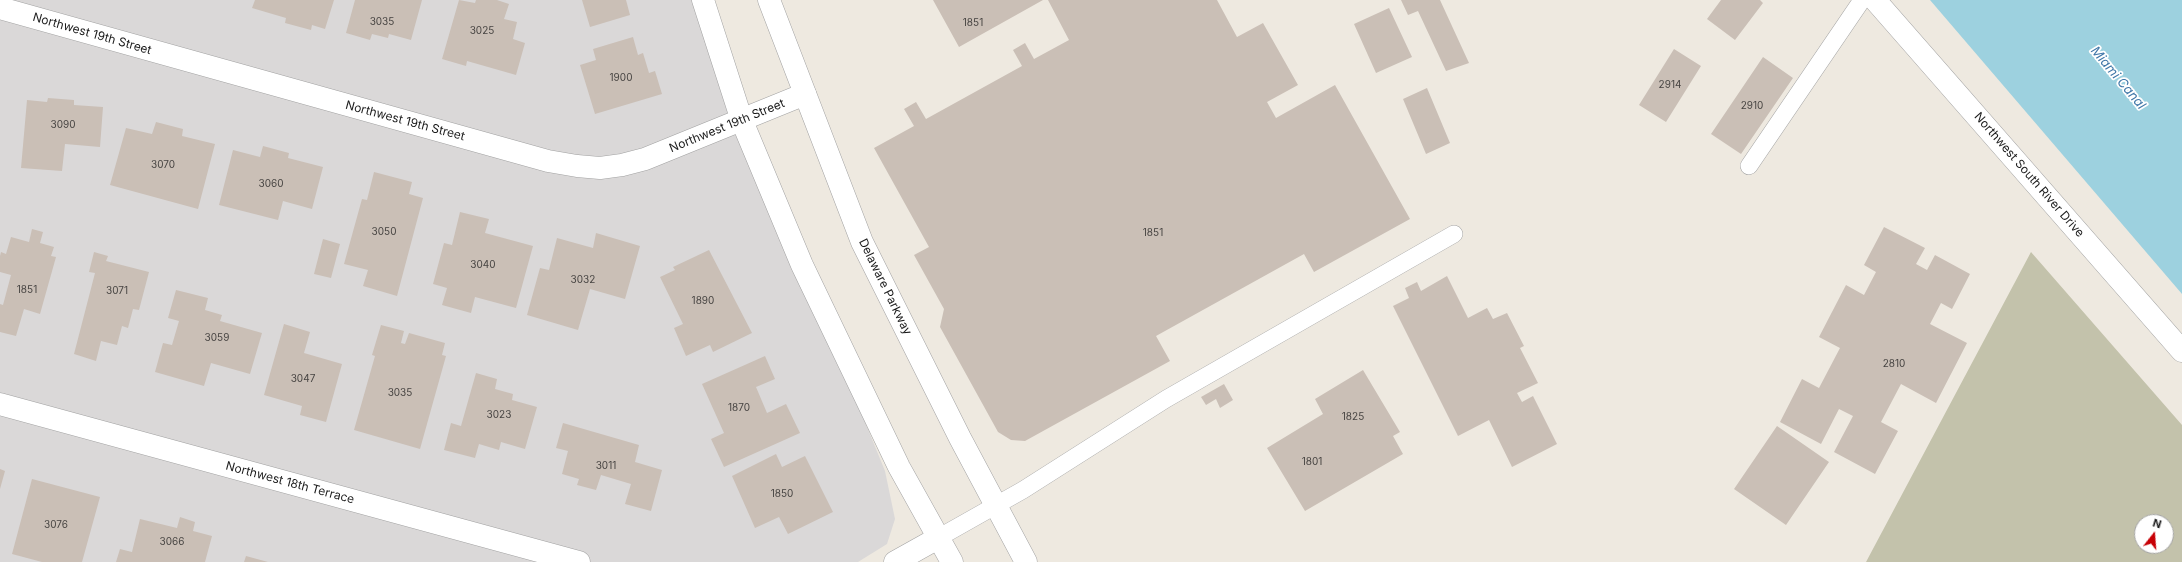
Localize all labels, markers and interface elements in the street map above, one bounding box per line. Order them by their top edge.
street label: Northwest 19th Street [31,10,153,58]
house number: 3035 [370,16,394,28]
house number: 1851 [963,17,983,29]
house number: 3025 [470,25,494,37]
water label: Miami Canal [2087,43,2149,113]
house number: 1900 [610,72,632,84]
house number: 2914 [1659,79,1681,91]
street label: Northwest 19th Street [667,96,787,156]
street label: Northwest 19th Street [344,98,466,144]
house number: 2910 [1741,100,1763,112]
street label: Northwest South River Drive [1971,110,2087,240]
house number: 3090 [51,119,75,131]
house number: 3070 [151,159,175,171]
house number: 3060 [259,178,283,190]
house number: 3050 [372,226,396,238]
house number: 1851 [1143,227,1163,239]
street label: Delaware Parkway [855,236,915,338]
house number: 3040 [470,259,496,271]
house number: 3032 [571,274,595,286]
house number: 1851 [17,284,37,296]
house number: 3071 [106,285,128,297]
house number: 1890 [692,295,714,307]
house number: 3059 [205,332,229,344]
house number: 2810 [1883,358,1905,370]
house number: 3047 [291,373,315,385]
house number: 3035 [388,387,412,399]
house number: 1870 [728,402,750,414]
house number: 3023 [487,409,511,421]
house number: 1825 [1342,411,1364,423]
house number: 1801 [1302,456,1322,468]
street label: Northwest 18th Terrace [224,459,356,507]
house number: 3011 [596,460,616,472]
house number: 1850 [771,488,793,500]
north arrow [2134,514,2174,554]
text: N [2151,516,2163,531]
house number: 3076 [44,519,68,531]
house number: 3066 [160,536,184,548]

